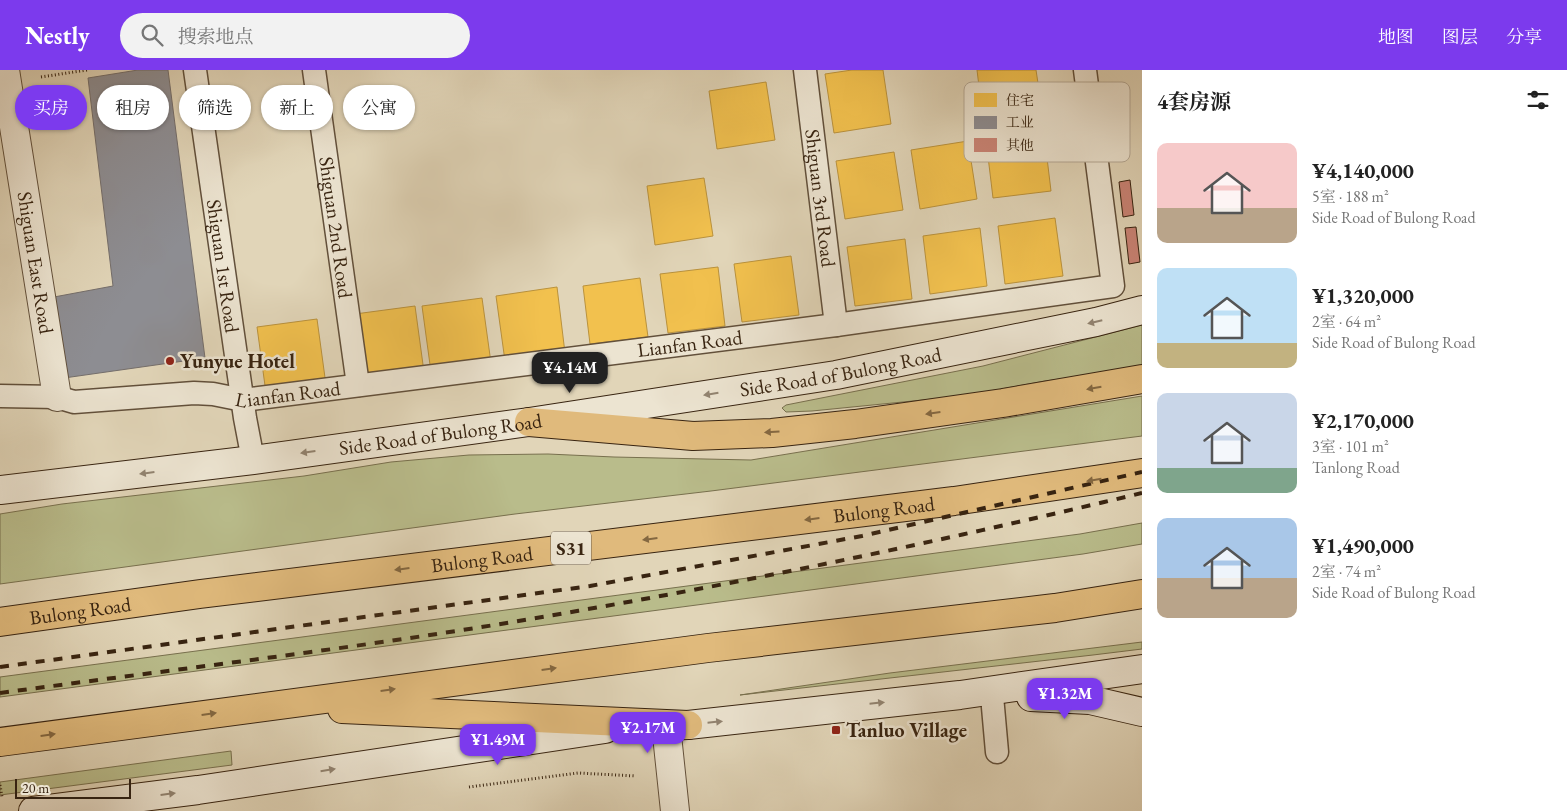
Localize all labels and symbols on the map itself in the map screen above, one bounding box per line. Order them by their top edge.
legend [964,82,1130,162]
text: 住宅 [1006,91,1034,109]
text: 工业 [1006,113,1034,131]
street label: Shiguan 3rd Road [799,128,842,269]
text: 其他 [1006,136,1034,154]
street label: Shiguan 2nd Road [313,155,359,301]
street label: Shiguan East Road [12,190,60,336]
street label: Shiguan 1st Road [201,198,246,335]
one-way arrow [1087,318,1102,326]
street label: Lianfan Road [636,324,745,363]
street label: Side Road of Bulong Road [738,341,945,403]
place label: Yunyue Hotel [180,348,295,374]
pin: ¥4.14M [529,352,611,394]
marker: Yunyue Hotel [164,355,176,367]
street label: Lianfan Road [233,375,343,414]
one-way arrow [1086,384,1102,392]
one-way arrow [703,390,719,398]
street label: Side Road of Bulong Road [337,407,545,461]
one-way arrow [925,409,941,417]
one-way arrow [764,429,780,437]
one-way arrow [300,448,316,456]
one-way arrow [139,469,155,477]
one-way arrow [1085,476,1101,484]
street label: Bulong Road [832,490,937,529]
one-way arrow [803,515,819,523]
road number: S31 [551,532,591,564]
one-way arrow [642,535,658,543]
street label: Bulong Road [430,540,535,578]
one-way arrow [394,565,410,573]
street label: Bulong Road [28,591,133,631]
one-way arrow [541,665,557,673]
pin: ¥1.32M [1024,678,1106,720]
one-way arrow [380,686,396,694]
one-way arrow [869,699,885,707]
one-way arrow [202,710,218,718]
pin: ¥2.17M [607,712,689,754]
place label: Tanluo Village [846,717,967,743]
one-way arrow [707,718,723,726]
pin: ¥1.49M [457,724,539,766]
marker: Tanluo Village [830,724,842,736]
one-way arrow [41,731,57,739]
one-way arrow [321,766,337,774]
scale bar [15,776,131,799]
one-way arrow [160,790,176,798]

